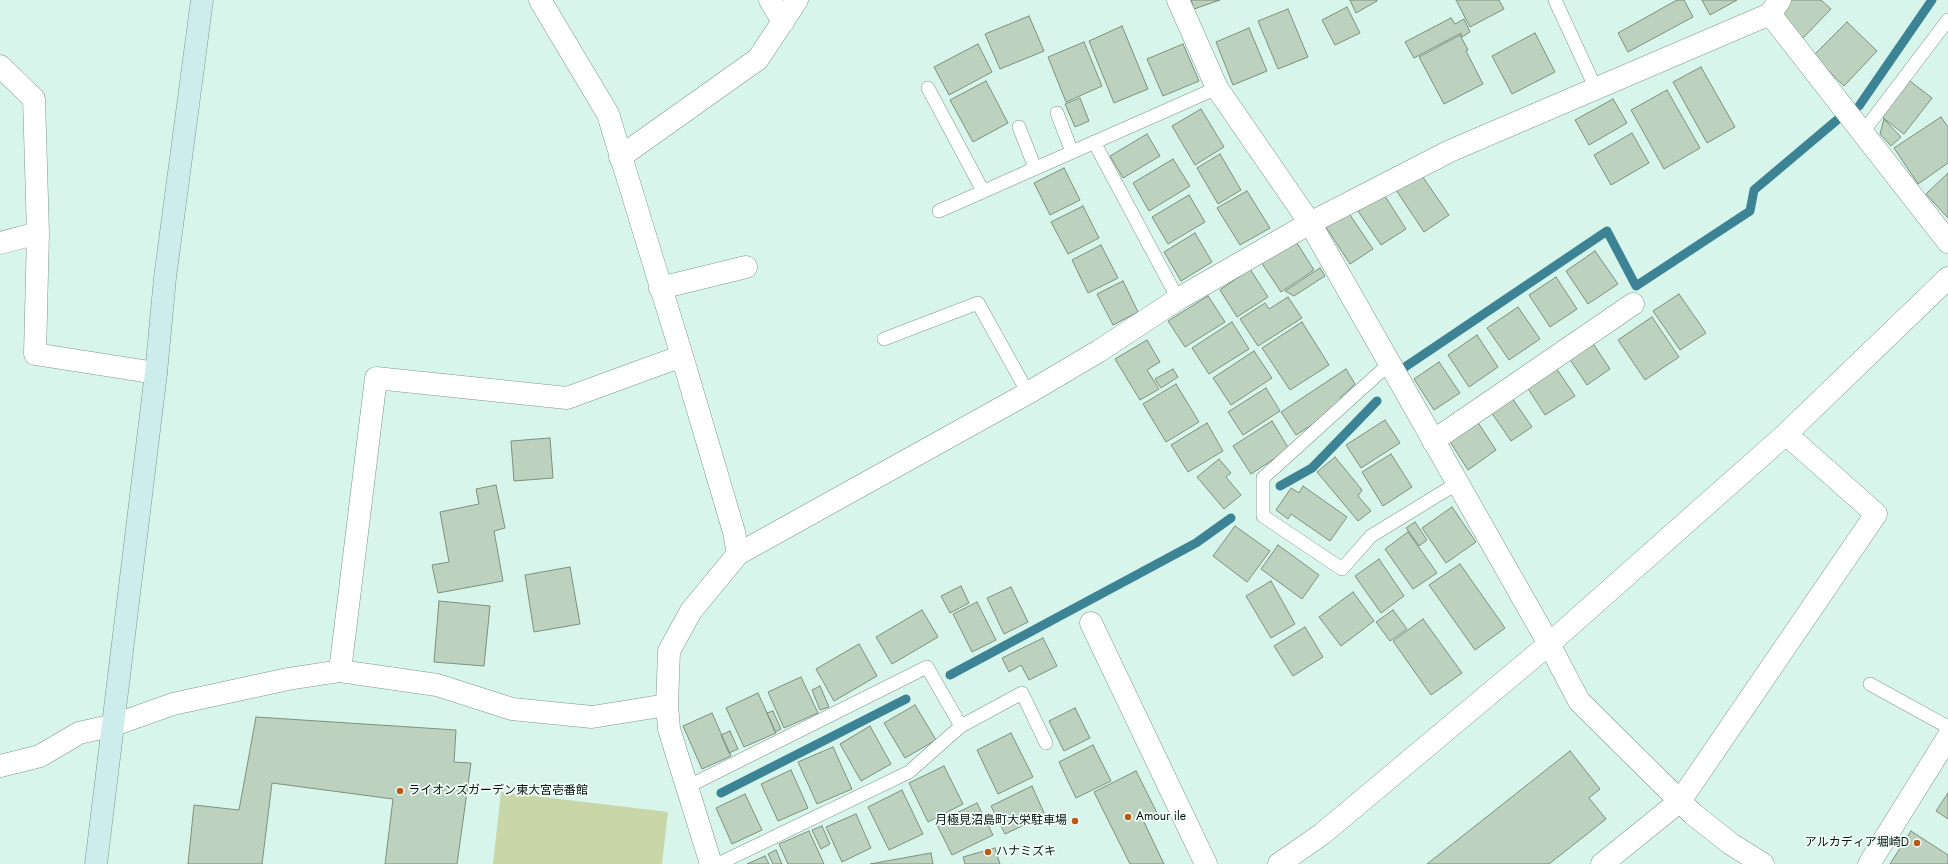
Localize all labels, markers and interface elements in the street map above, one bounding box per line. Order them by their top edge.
place label: ライオンズガーデン東大宮壱番館 [408,784,588,798]
marker: ライオンズガーデン東大宮壱番館 [395,786,405,796]
place label: Amour ile [1136,810,1186,824]
marker: Amour ile [1123,812,1133,822]
place label: 月極見沼島町大栄駐車場 [935,814,1067,828]
marker: 月極見沼島町大栄駐車場 [1070,816,1080,826]
place label: アルカディア堀崎D [1805,836,1909,850]
marker: アルカディア堀崎D [1912,838,1922,848]
place label: ハナミズキ [996,845,1056,859]
marker: ハナミズキ [983,847,993,857]

